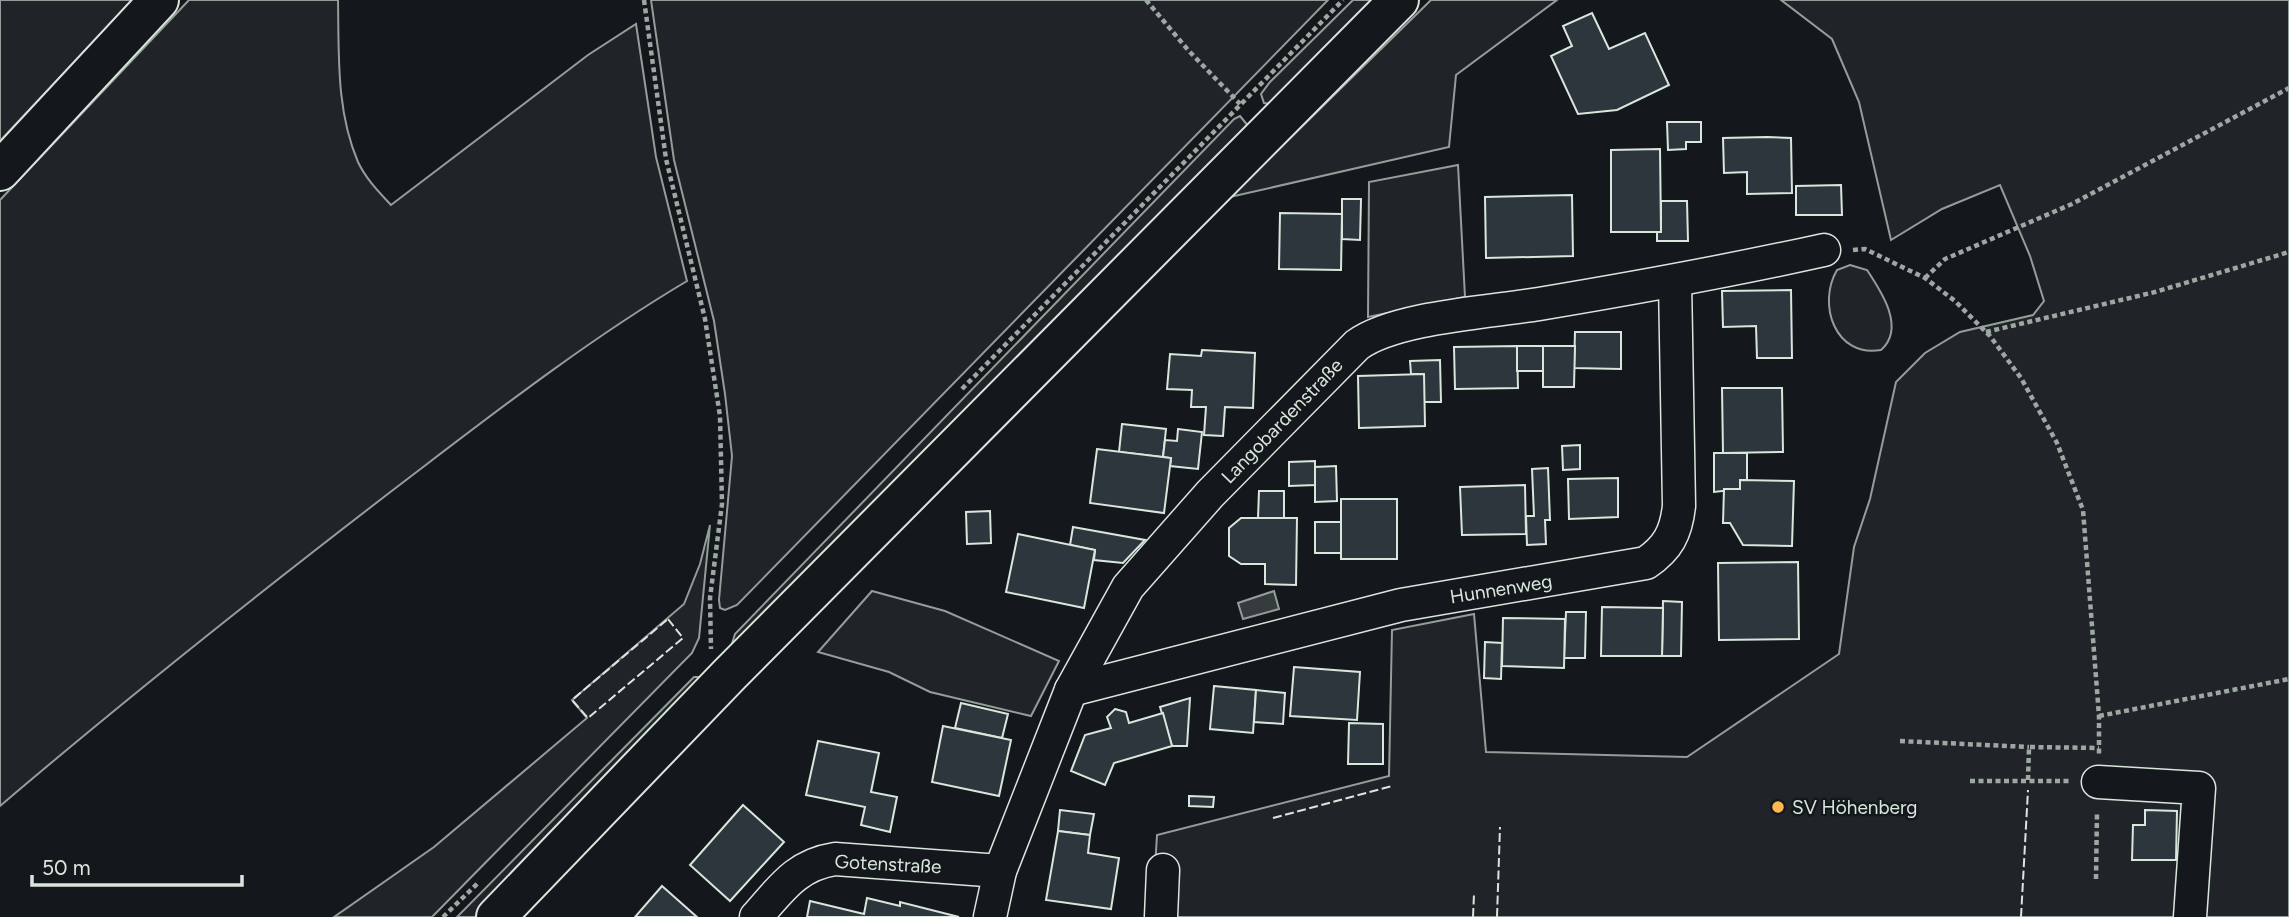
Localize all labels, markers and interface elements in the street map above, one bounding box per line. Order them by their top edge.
street label: Langobardenstraße [1216,354,1348,488]
street label: Hunnenweg [1448,570,1554,608]
place label: SV Höhenberg [1792,796,1917,819]
marker: SV Höhenberg [1770,799,1786,815]
scale bar [32,844,242,888]
street label: Gotenstraße [834,850,942,878]
text: 50 m [42,855,91,880]

